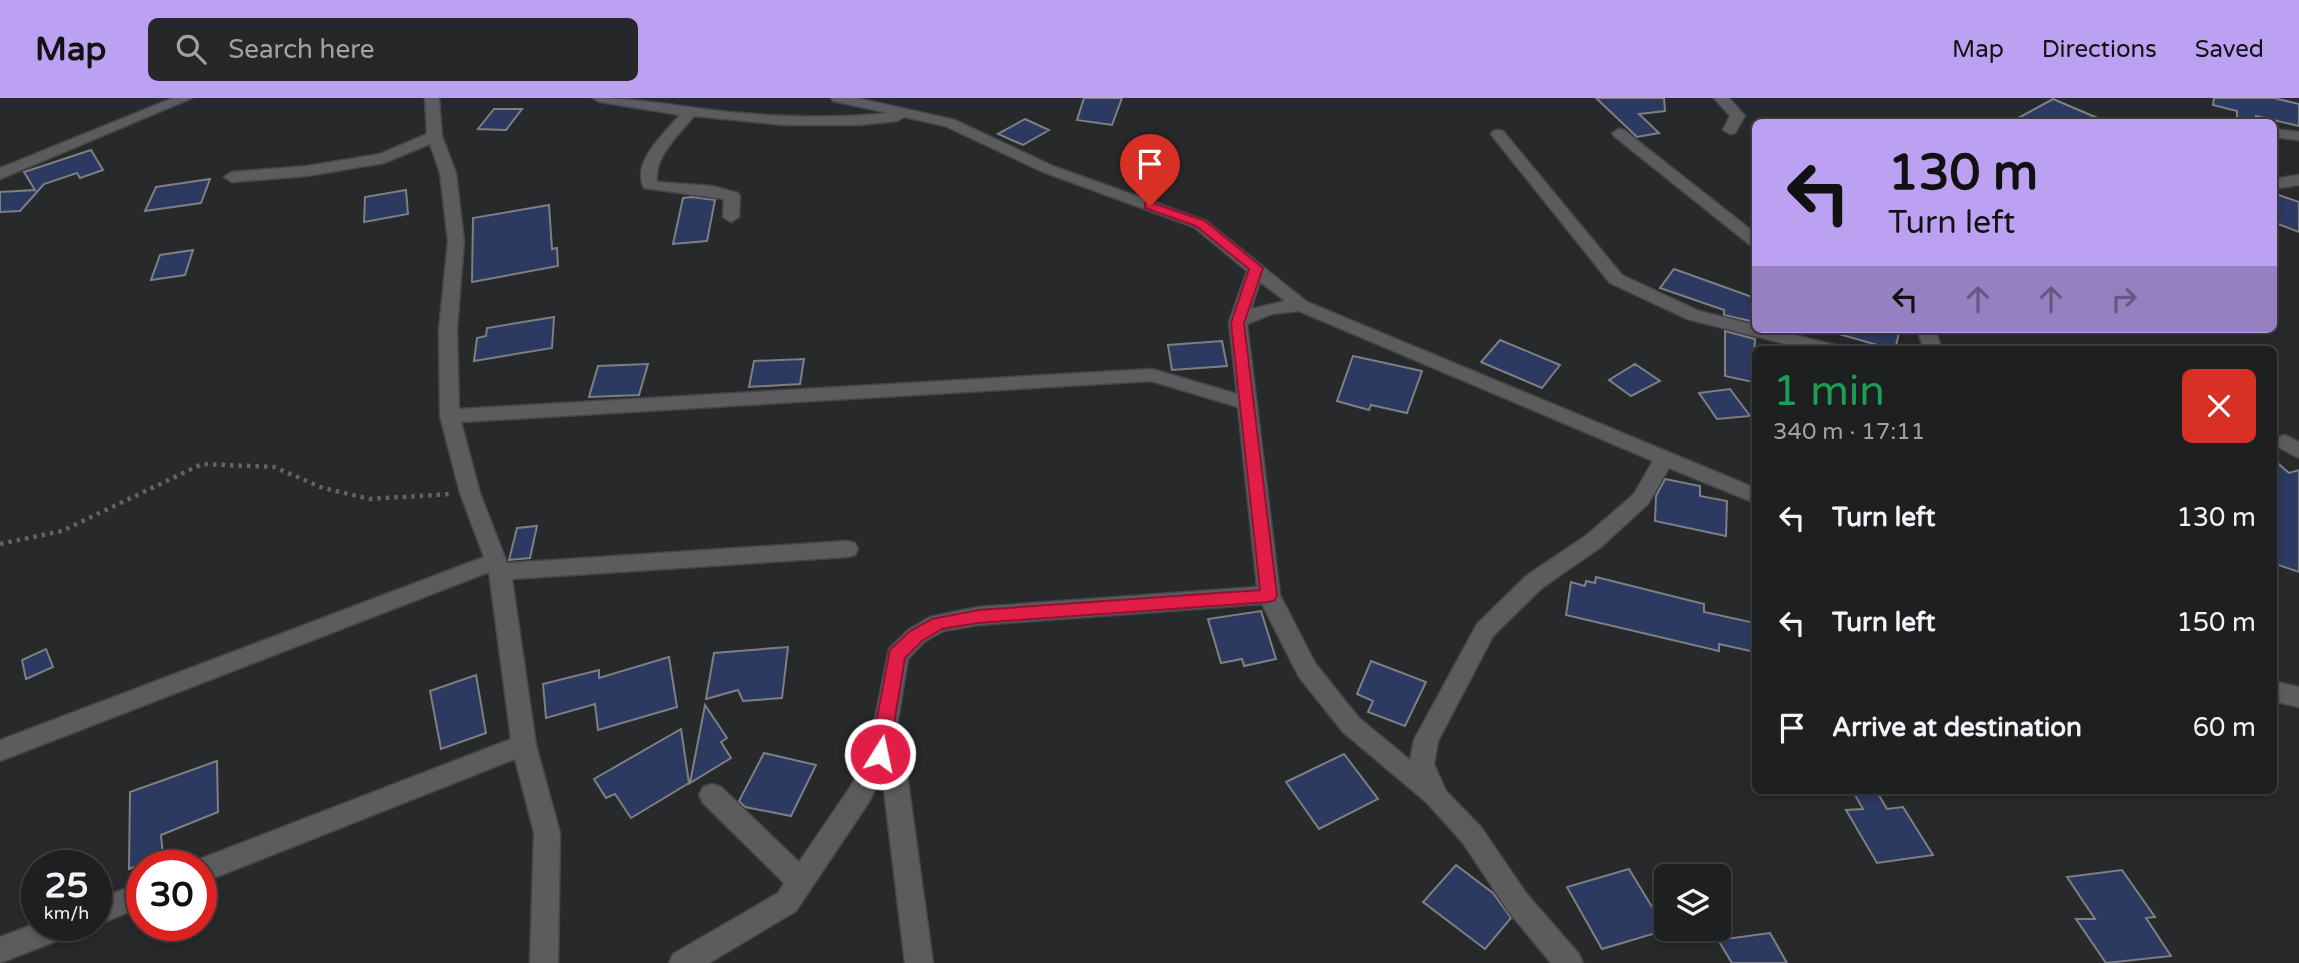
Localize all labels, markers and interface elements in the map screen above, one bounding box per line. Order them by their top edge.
search box [148,18,638,81]
text: Map [35,30,106,69]
icon: search [172,30,210,68]
text: Search here [228,34,374,65]
text: Map [1952,35,2004,64]
text: Directions [2042,35,2157,64]
text: Saved [2195,35,2264,64]
pin [1120,134,1180,206]
text: 130 m [1888,144,2038,203]
icon: arrive [1131,145,1169,183]
icon: left [1773,147,1864,238]
text: Turn left [1888,204,2015,242]
icon: left [1886,280,1924,318]
icon: ahead [1959,280,1997,318]
icon: ahead [2032,280,2070,318]
icon: right [2105,280,2143,318]
text: 1 min [1773,366,1885,417]
button: close [2182,369,2256,443]
text: 340 m · 17:11 [1773,418,1925,446]
icon: left [1773,499,1811,537]
text: Turn left [1832,502,1935,533]
text: 130 m [2176,502,2256,533]
icon: left [1773,604,1811,642]
text: Turn left [1832,607,1935,638]
text: 150 m [2176,607,2256,638]
icon: arrive [1773,709,1811,747]
text: Arrive at destination [1832,712,2082,743]
text: 60 m [2193,712,2256,743]
position arrow [843,717,917,791]
speed limit sign: 30 [126,850,217,941]
map controls [1654,864,1731,941]
button: layers [1654,864,1731,941]
text: 25 [45,865,88,907]
text: km/h [44,902,89,924]

